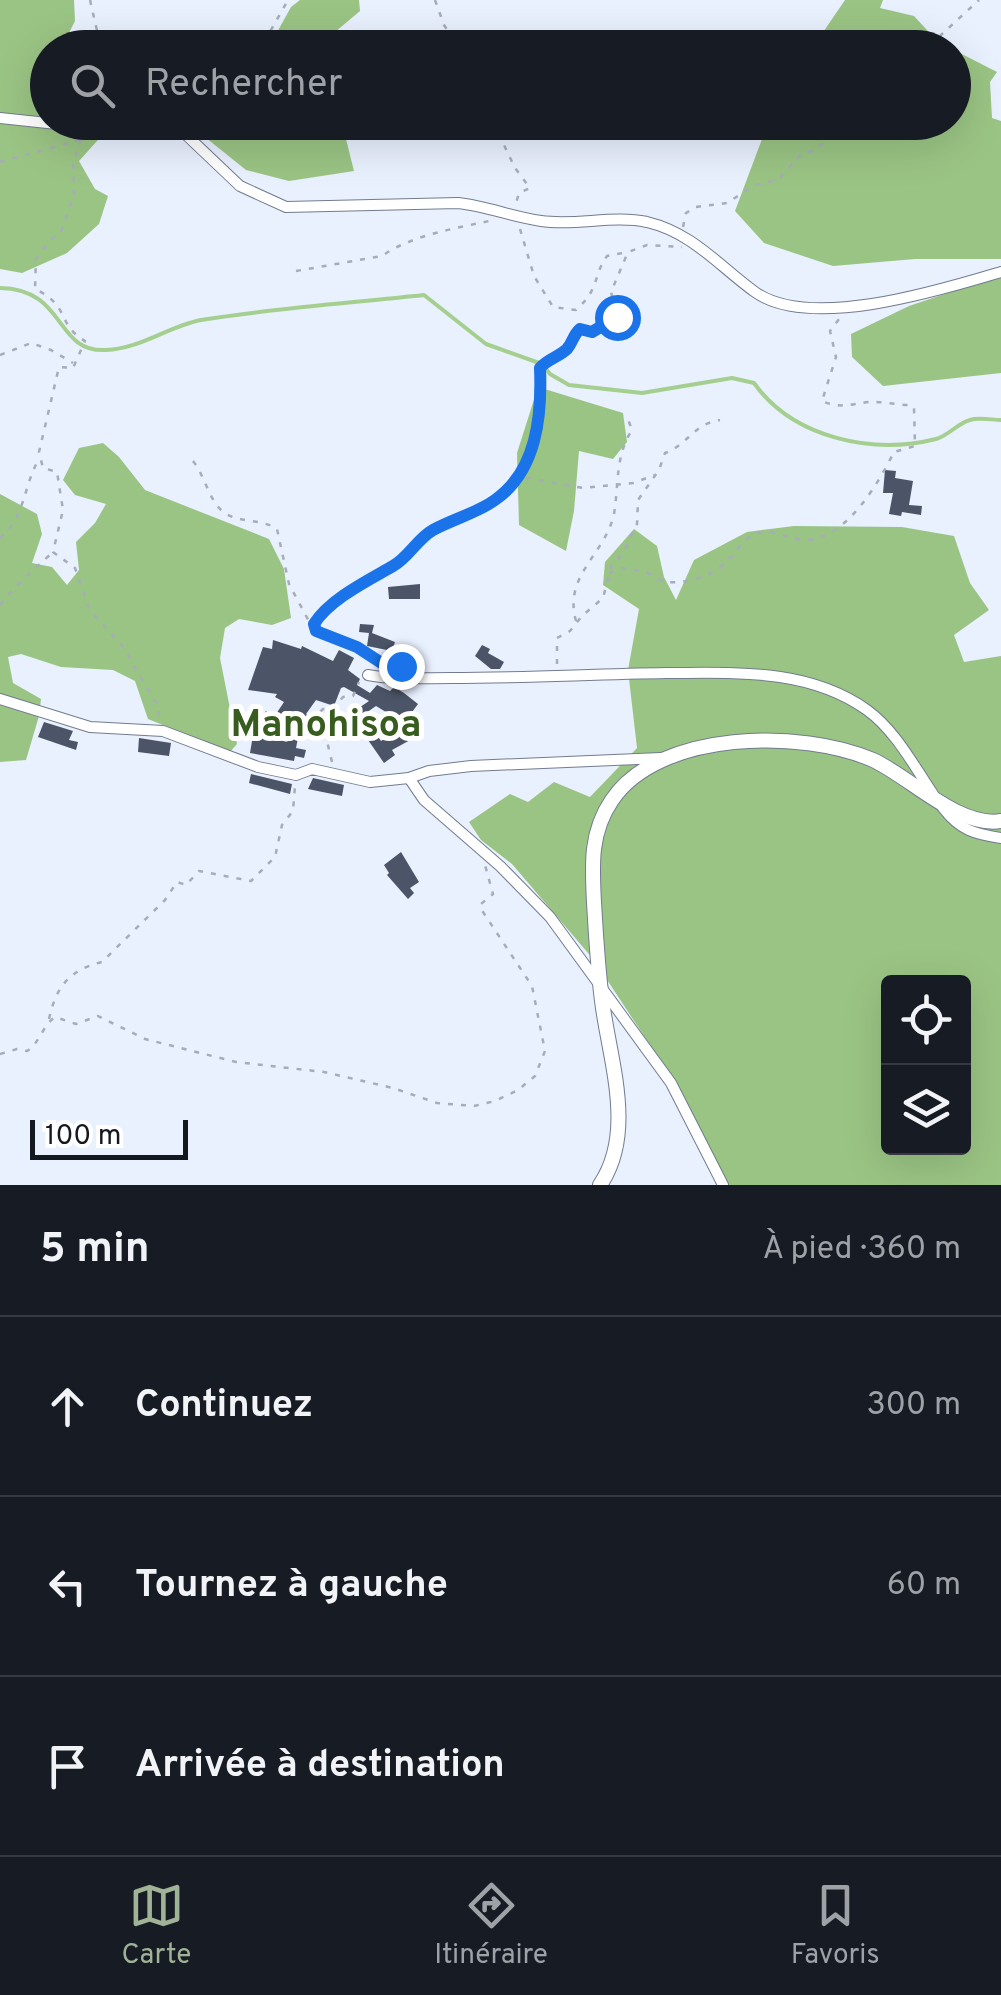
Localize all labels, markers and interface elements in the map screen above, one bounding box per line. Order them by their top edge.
search box [30,30,971,140]
icon: search [65,58,120,113]
text: Rechercher [145,61,343,110]
route start [595,295,641,341]
route end [379,644,425,690]
district label: Manohisoa [231,702,421,751]
map controls [881,975,971,1155]
button: locate [881,975,971,1065]
button: layers [881,1065,971,1155]
scale bar [30,1115,188,1160]
text: 100 m [45,1119,121,1155]
text: 5 min [40,1224,150,1277]
text: À pied · 360 m [762,1230,961,1270]
icon: ahead [40,1379,95,1434]
text: Continuez [135,1382,313,1431]
text: 300 m [867,1386,961,1426]
icon: left [40,1559,95,1614]
text: Tournez à gauche [135,1562,448,1611]
text: 60 m [887,1566,961,1606]
icon: arrive [40,1739,95,1794]
text: Arrivée à destination [135,1742,505,1791]
tab: Carte [121,1878,191,1974]
tab: Itinéraire [434,1878,548,1974]
tab: Favoris [791,1878,880,1974]

